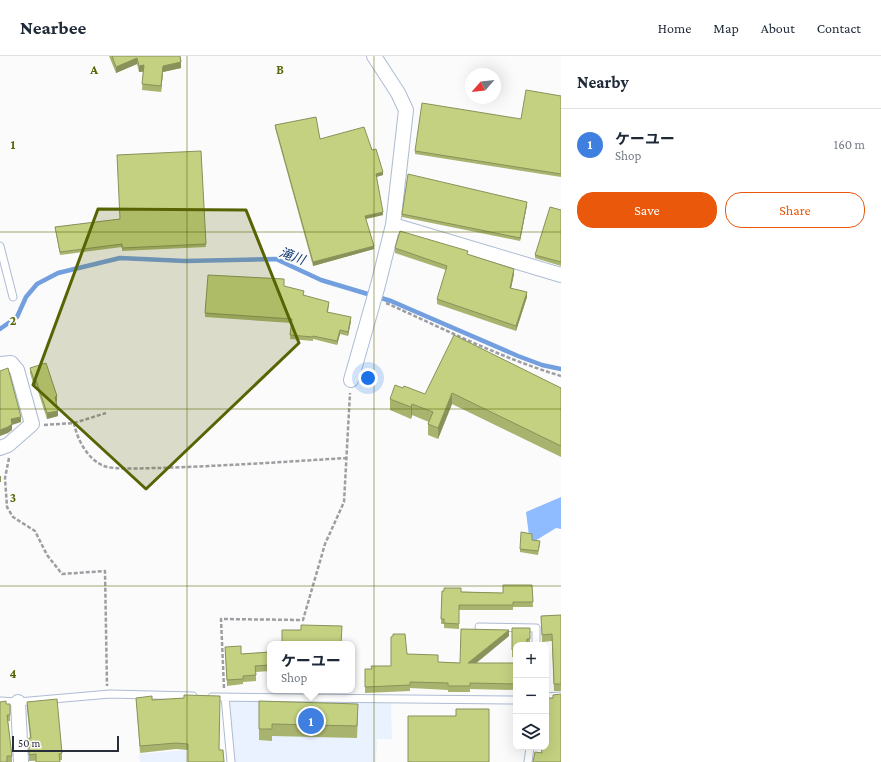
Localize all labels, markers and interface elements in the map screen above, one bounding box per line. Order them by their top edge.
text: Nearbee [20,17,86,38]
text: Home [658,20,691,36]
text: Map [713,20,739,36]
text: About [761,20,795,36]
text: Contact [817,20,861,36]
text: A [89,62,98,77]
text: B [276,62,284,77]
north arrow [465,68,501,104]
text: Nearby [577,73,629,92]
text: ケーユー [615,131,675,147]
text: 1 [11,137,16,152]
text: 1 [588,137,592,152]
text: 160 m [834,137,865,152]
text: Shop [615,148,641,163]
button: Save [577,192,717,228]
button: Share [725,192,865,228]
water label: 滝川 [277,245,309,268]
text: 2 [10,313,17,328]
your location [358,368,378,388]
text: 3 [10,490,16,505]
popup [267,641,355,693]
map controls [513,642,549,750]
button: + [513,642,549,678]
text: ケーユー [281,653,341,669]
text: 4 [9,666,17,681]
text: Shop [281,670,307,685]
button: − [513,678,549,714]
pin: 1 [298,706,324,736]
button: layers [513,714,549,750]
scale bar [12,734,119,753]
text: 50 m [18,737,40,749]

